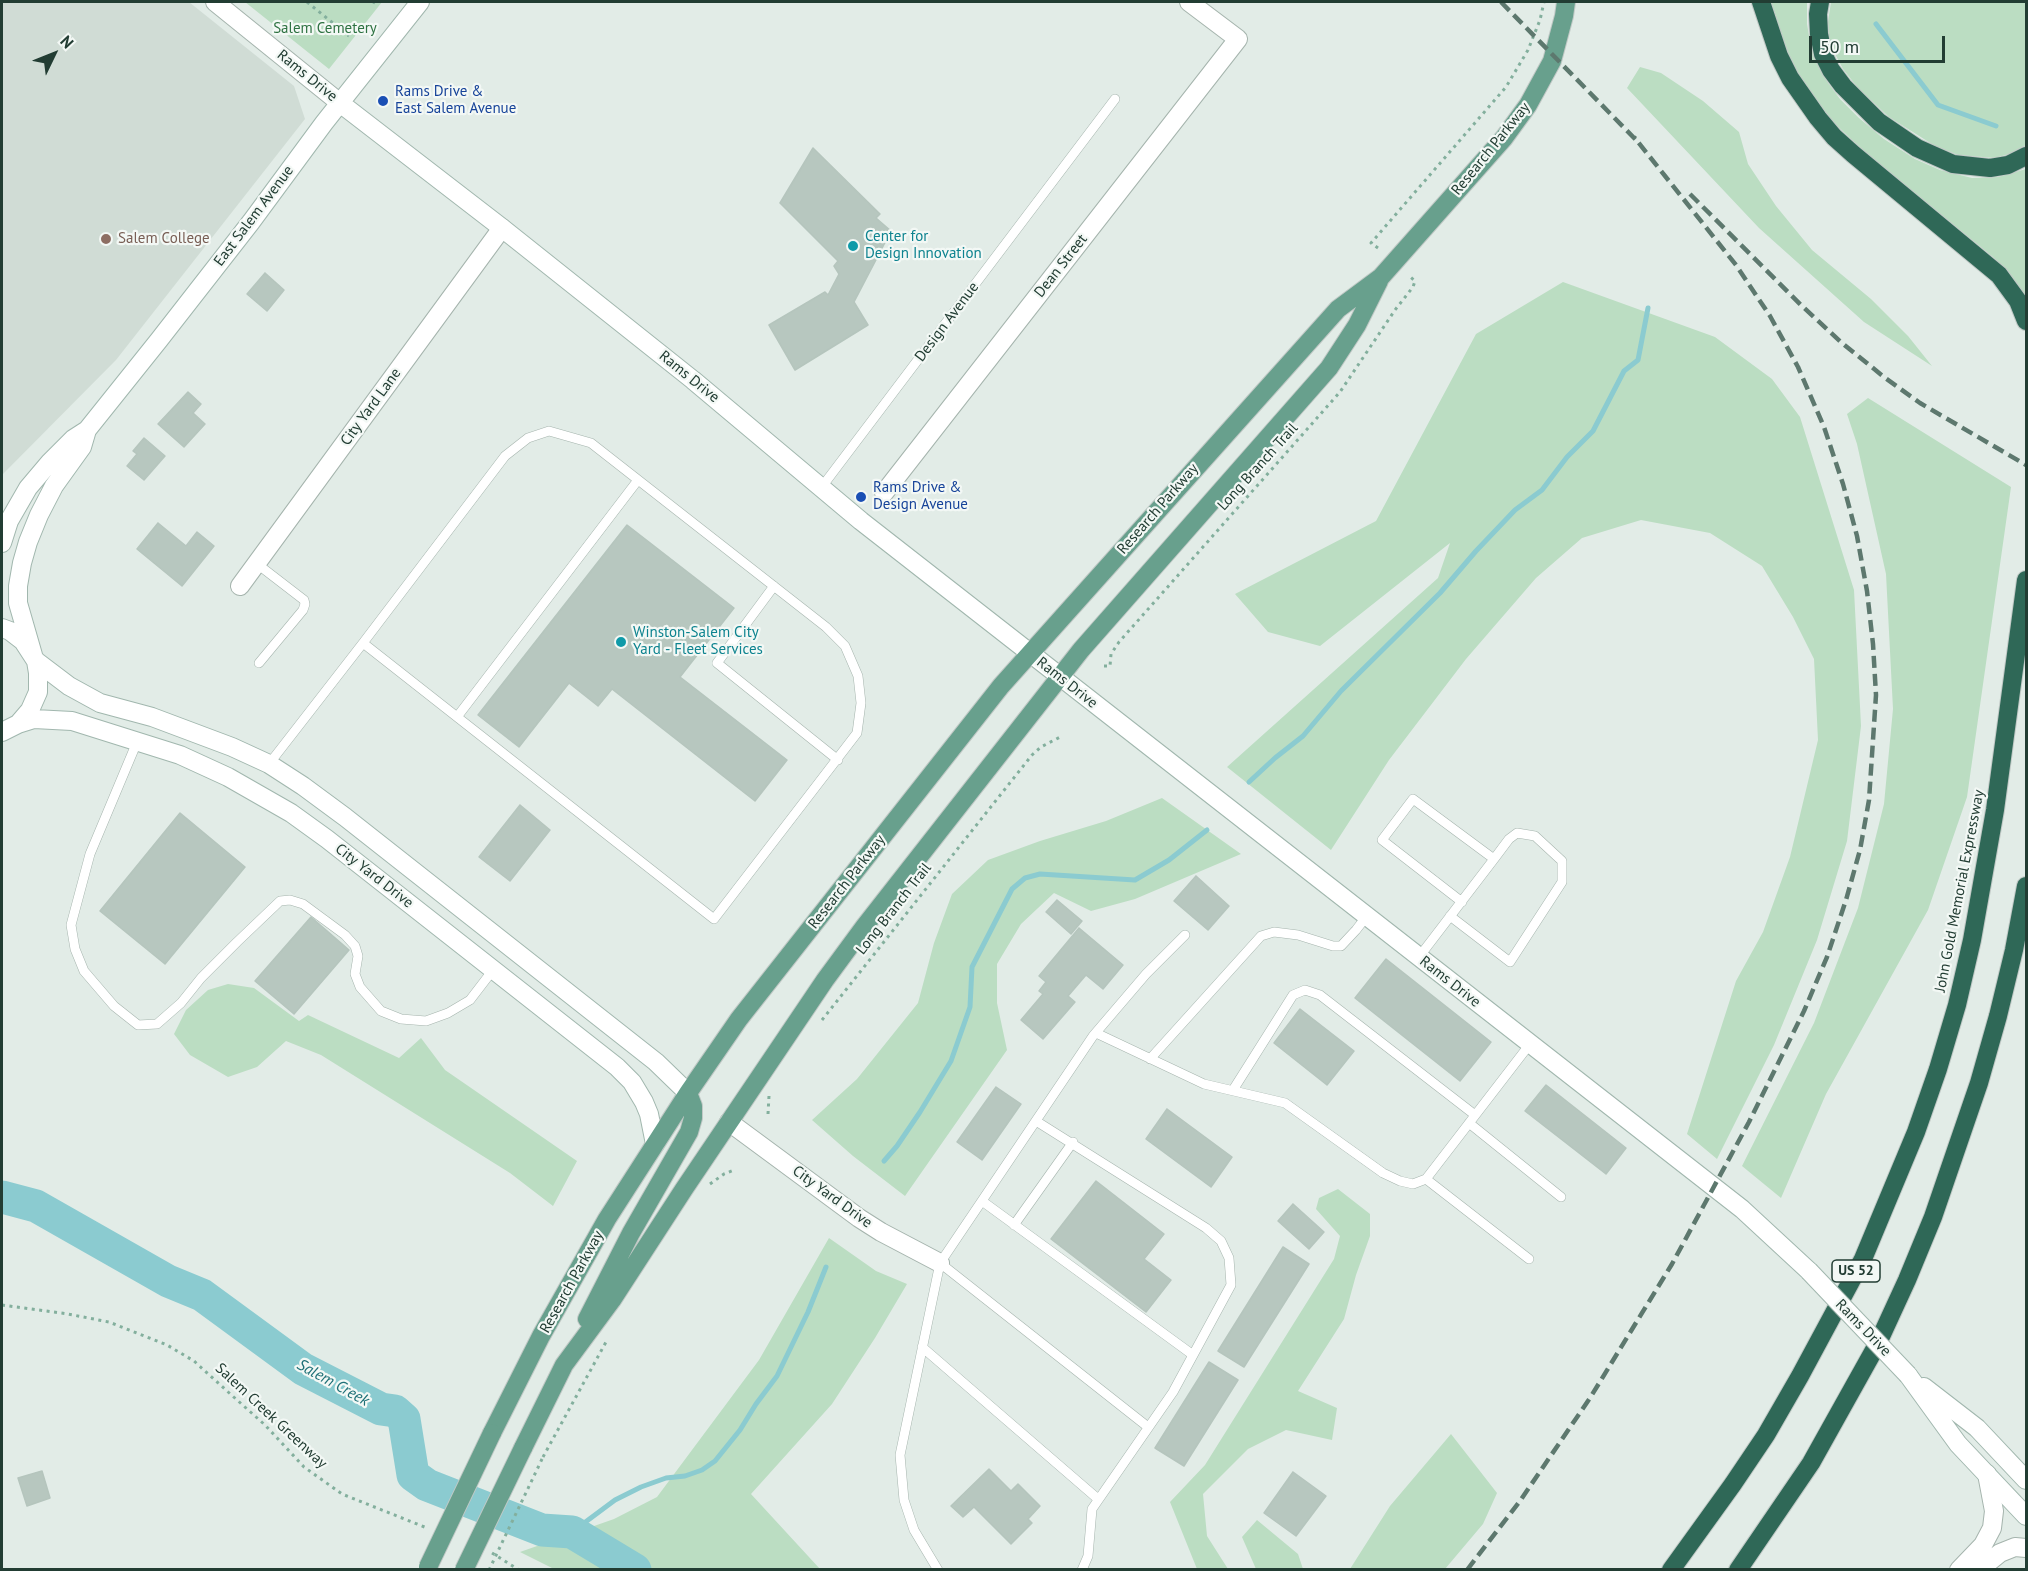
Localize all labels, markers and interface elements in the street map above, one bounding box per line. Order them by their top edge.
park label: Salem Cemetery [273,20,377,38]
north arrow [24,24,84,84]
scale bar [1812,24,1948,62]
text: N [56,31,78,52]
text: 50 m [1820,35,1859,58]
street label: Rams Drive [273,46,341,106]
place label: Rams Drive & East Salem Avenue [395,83,516,118]
marker: Rams Drive & East Salem Avenue [376,94,390,108]
street label: Research Parkway [1448,99,1534,199]
street label: East Salem Avenue [210,162,298,270]
place label: Center for Design Innovation [865,228,982,263]
place label: Salem College [118,230,210,248]
street label: Dean Street [1031,231,1091,301]
marker: Salem College [99,232,113,246]
marker: Center for Design Innovation [846,239,860,253]
street label: Design Avenue [911,279,983,365]
street label: Rams Drive [655,347,723,407]
street label: City Yard Lane [337,365,405,449]
street label: Long Branch Trail [1214,420,1302,514]
street label: Research Parkway [1114,460,1202,558]
place label: Rams Drive & Design Avenue [873,479,968,514]
marker: Rams Drive & Design Avenue [854,490,868,504]
place label: Winston-Salem City Yard - Fleet Services [633,624,763,659]
marker: Winston-Salem City Yard - Fleet Services [614,635,628,649]
street label: Rams Drive [1033,654,1101,712]
street label: John Gold Memorial Expressway [1932,788,1988,994]
street label: Research Parkway [805,831,889,933]
street label: City Yard Drive [331,840,417,912]
street label: Long Branch Trail [853,860,935,958]
street label: Rams Drive [1416,953,1484,1011]
street label: City Yard Drive [789,1162,875,1232]
street label: Research Parkway [536,1228,608,1336]
road number: US 52 [1832,1260,1880,1282]
street label: Rams Drive [1831,1296,1895,1360]
water label: Salem Creek [294,1355,372,1411]
street label: Salem Creek Greenway [211,1360,331,1472]

